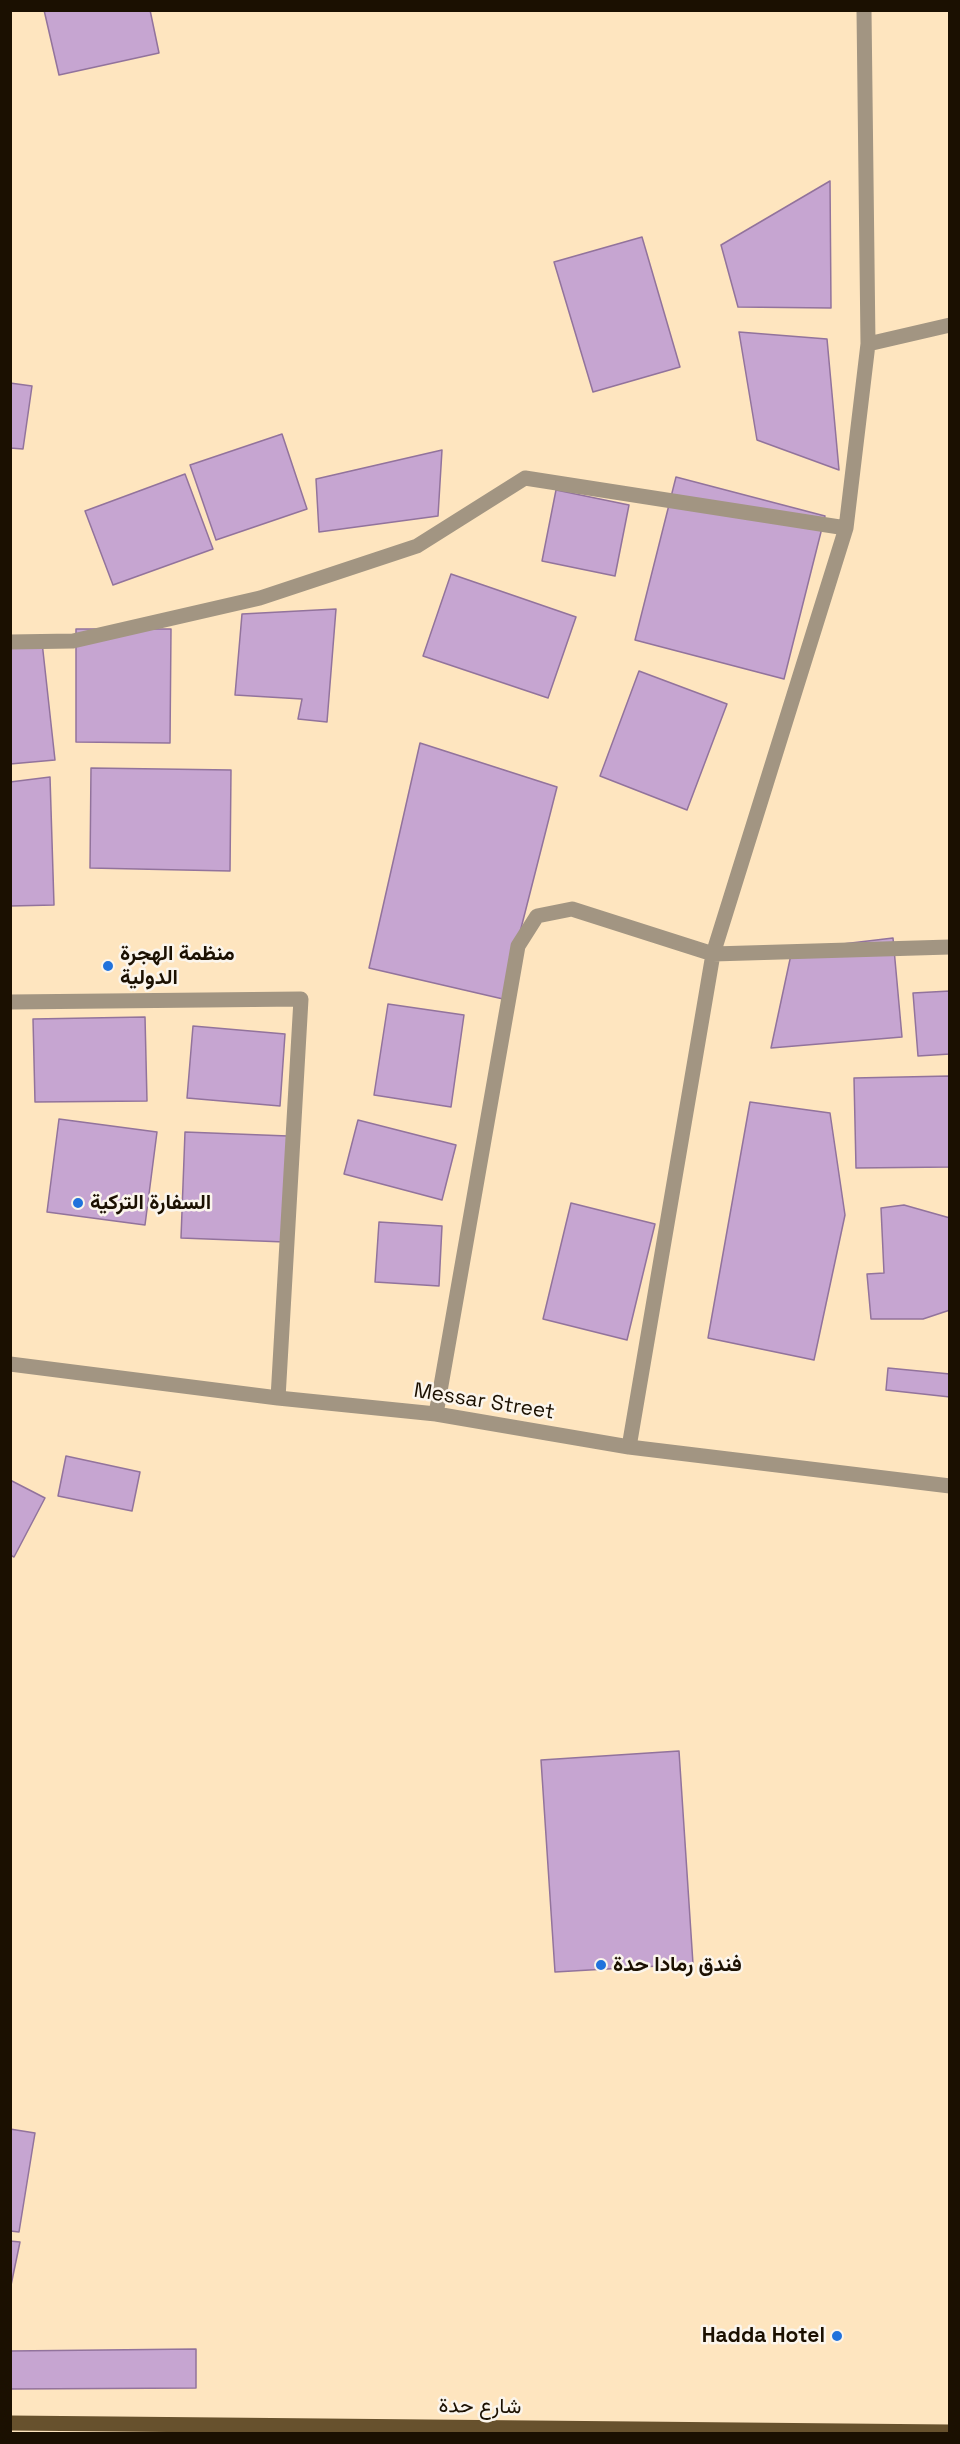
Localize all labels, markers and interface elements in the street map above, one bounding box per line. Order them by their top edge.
place label: منظمة الهجرة الدولية [120,941,235,991]
marker: منظمة الهجرة الدولية [101,959,115,973]
place label: السفارة التركية [90,1190,211,1216]
marker: السفارة التركية [71,1196,85,1210]
street label: Messar Street [412,1378,556,1426]
place label: فندق رمادا حدة [613,1952,742,1978]
marker: فندق رمادا حدة [594,1958,608,1972]
place label: Hadda Hotel [702,2323,825,2349]
marker: Hadda Hotel [830,2329,844,2343]
street label: شارع حدة [438,2394,522,2420]

